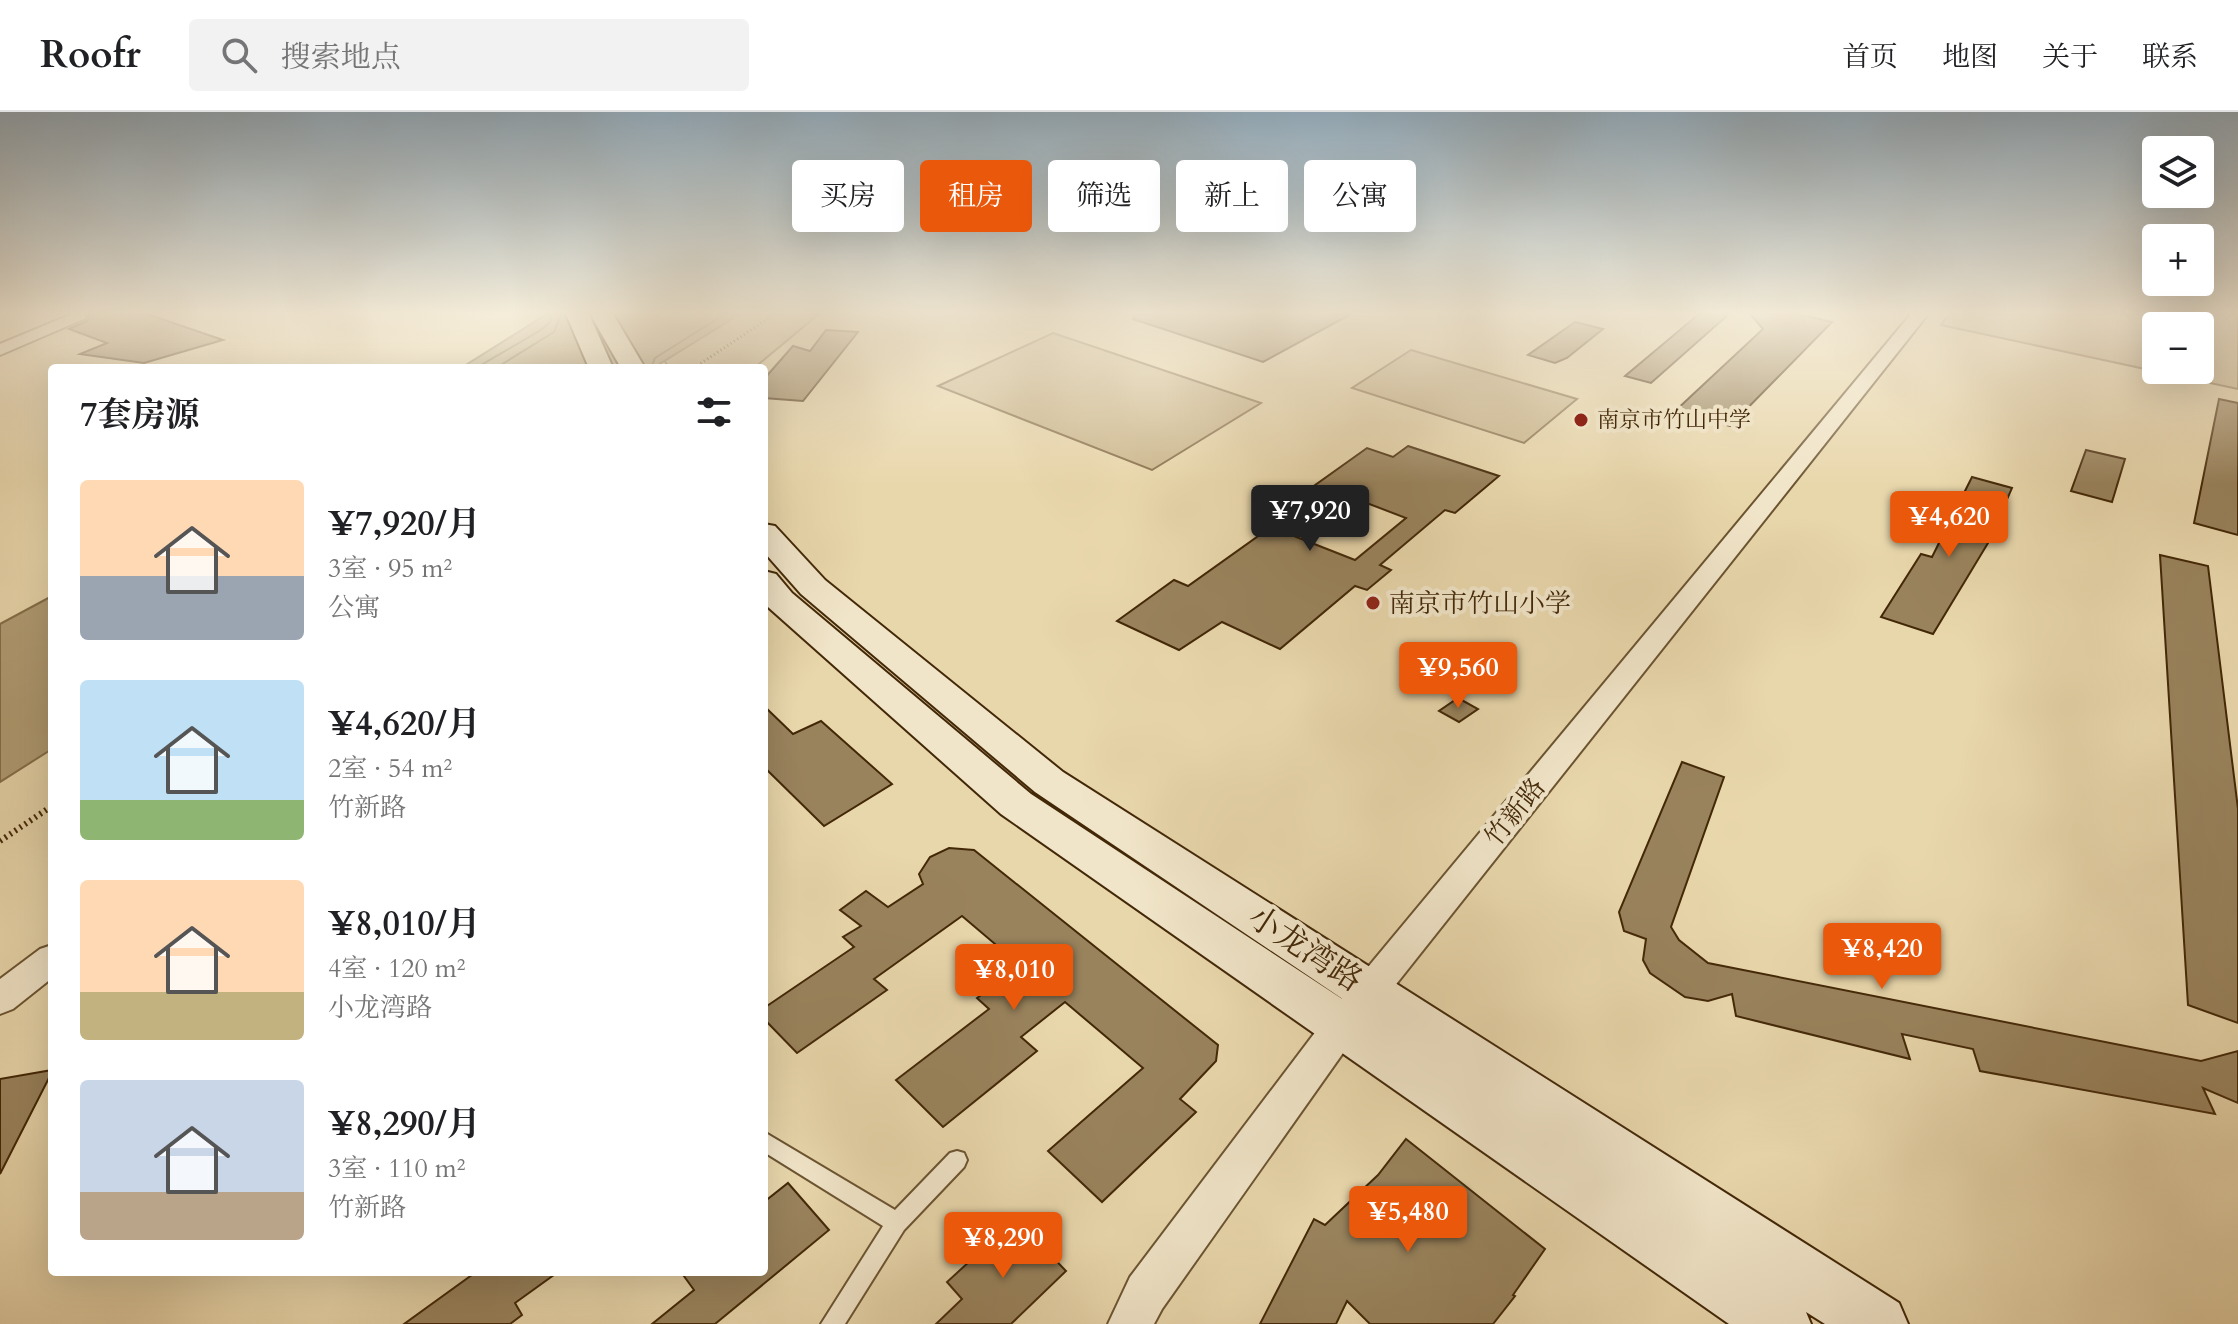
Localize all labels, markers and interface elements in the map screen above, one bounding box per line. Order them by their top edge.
search box [189,19,749,91]
text: Roofr [40,29,141,81]
icon: search [217,33,261,77]
text: 搜索地点 [281,37,401,78]
text: 首页 [1842,38,1898,76]
text: 地图 [1942,38,1998,76]
text: 关于 [2042,38,2098,76]
text: 联系 [2142,38,2198,76]
map controls [2142,136,2214,384]
button: layers [2142,136,2214,208]
chip: 买房 [792,160,904,232]
chip: 租房 [920,160,1032,232]
chip: 筛选 [1048,160,1160,232]
chip: 新上 [1176,160,1288,232]
chip: 公寓 [1304,160,1416,232]
button: + [2142,224,2214,296]
button: − [2142,312,2214,384]
icon: filters [692,390,736,434]
text: 7套房源 [80,392,199,438]
place label: 南京市竹山中学 [1597,405,1751,435]
marker: 南京市竹山中学 [1572,411,1590,429]
pin: ¥7,920 [1245,485,1375,553]
pin: ¥4,620 [1884,491,2014,559]
text: ¥7,920 [1269,493,1351,528]
text: ¥4,620 [1908,499,1990,534]
text: ¥7,920/月 [328,501,481,547]
icon: home [144,512,240,608]
text: 3室 · 95 m² [328,551,452,586]
place label: 南京市竹山小学 [1389,586,1571,621]
text: 公寓 [328,590,380,625]
marker: 南京市竹山小学 [1364,594,1382,612]
pin: ¥9,560 [1393,642,1523,710]
text: ¥9,560 [1417,650,1499,685]
text: ¥4,620/月 [328,701,481,747]
icon: home [144,712,240,808]
text: 2室 · 54 m² [328,751,452,786]
street label: 竹新路 [1477,771,1553,853]
text: 竹新路 [328,790,406,825]
street label: 小龙湾路 [1239,896,1371,1002]
text: ¥8,010/月 [328,901,481,947]
icon: home [144,912,240,1008]
pin: ¥8,420 [1817,923,1947,991]
text: ¥8,420 [1841,931,1923,966]
pin: ¥8,010 [949,944,1079,1012]
text: 4室 · 120 m² [328,951,466,986]
text: ¥8,010 [973,952,1055,987]
text: 小龙湾路 [328,990,432,1025]
text: ¥8,290/月 [328,1101,481,1147]
icon: home [144,1112,240,1208]
text: 3室 · 110 m² [328,1151,466,1186]
pin: ¥5,480 [1343,1186,1473,1254]
text: 竹新路 [328,1190,406,1225]
text: ¥5,480 [1367,1194,1449,1229]
pin: ¥8,290 [938,1212,1068,1280]
text: ¥8,290 [962,1220,1044,1255]

